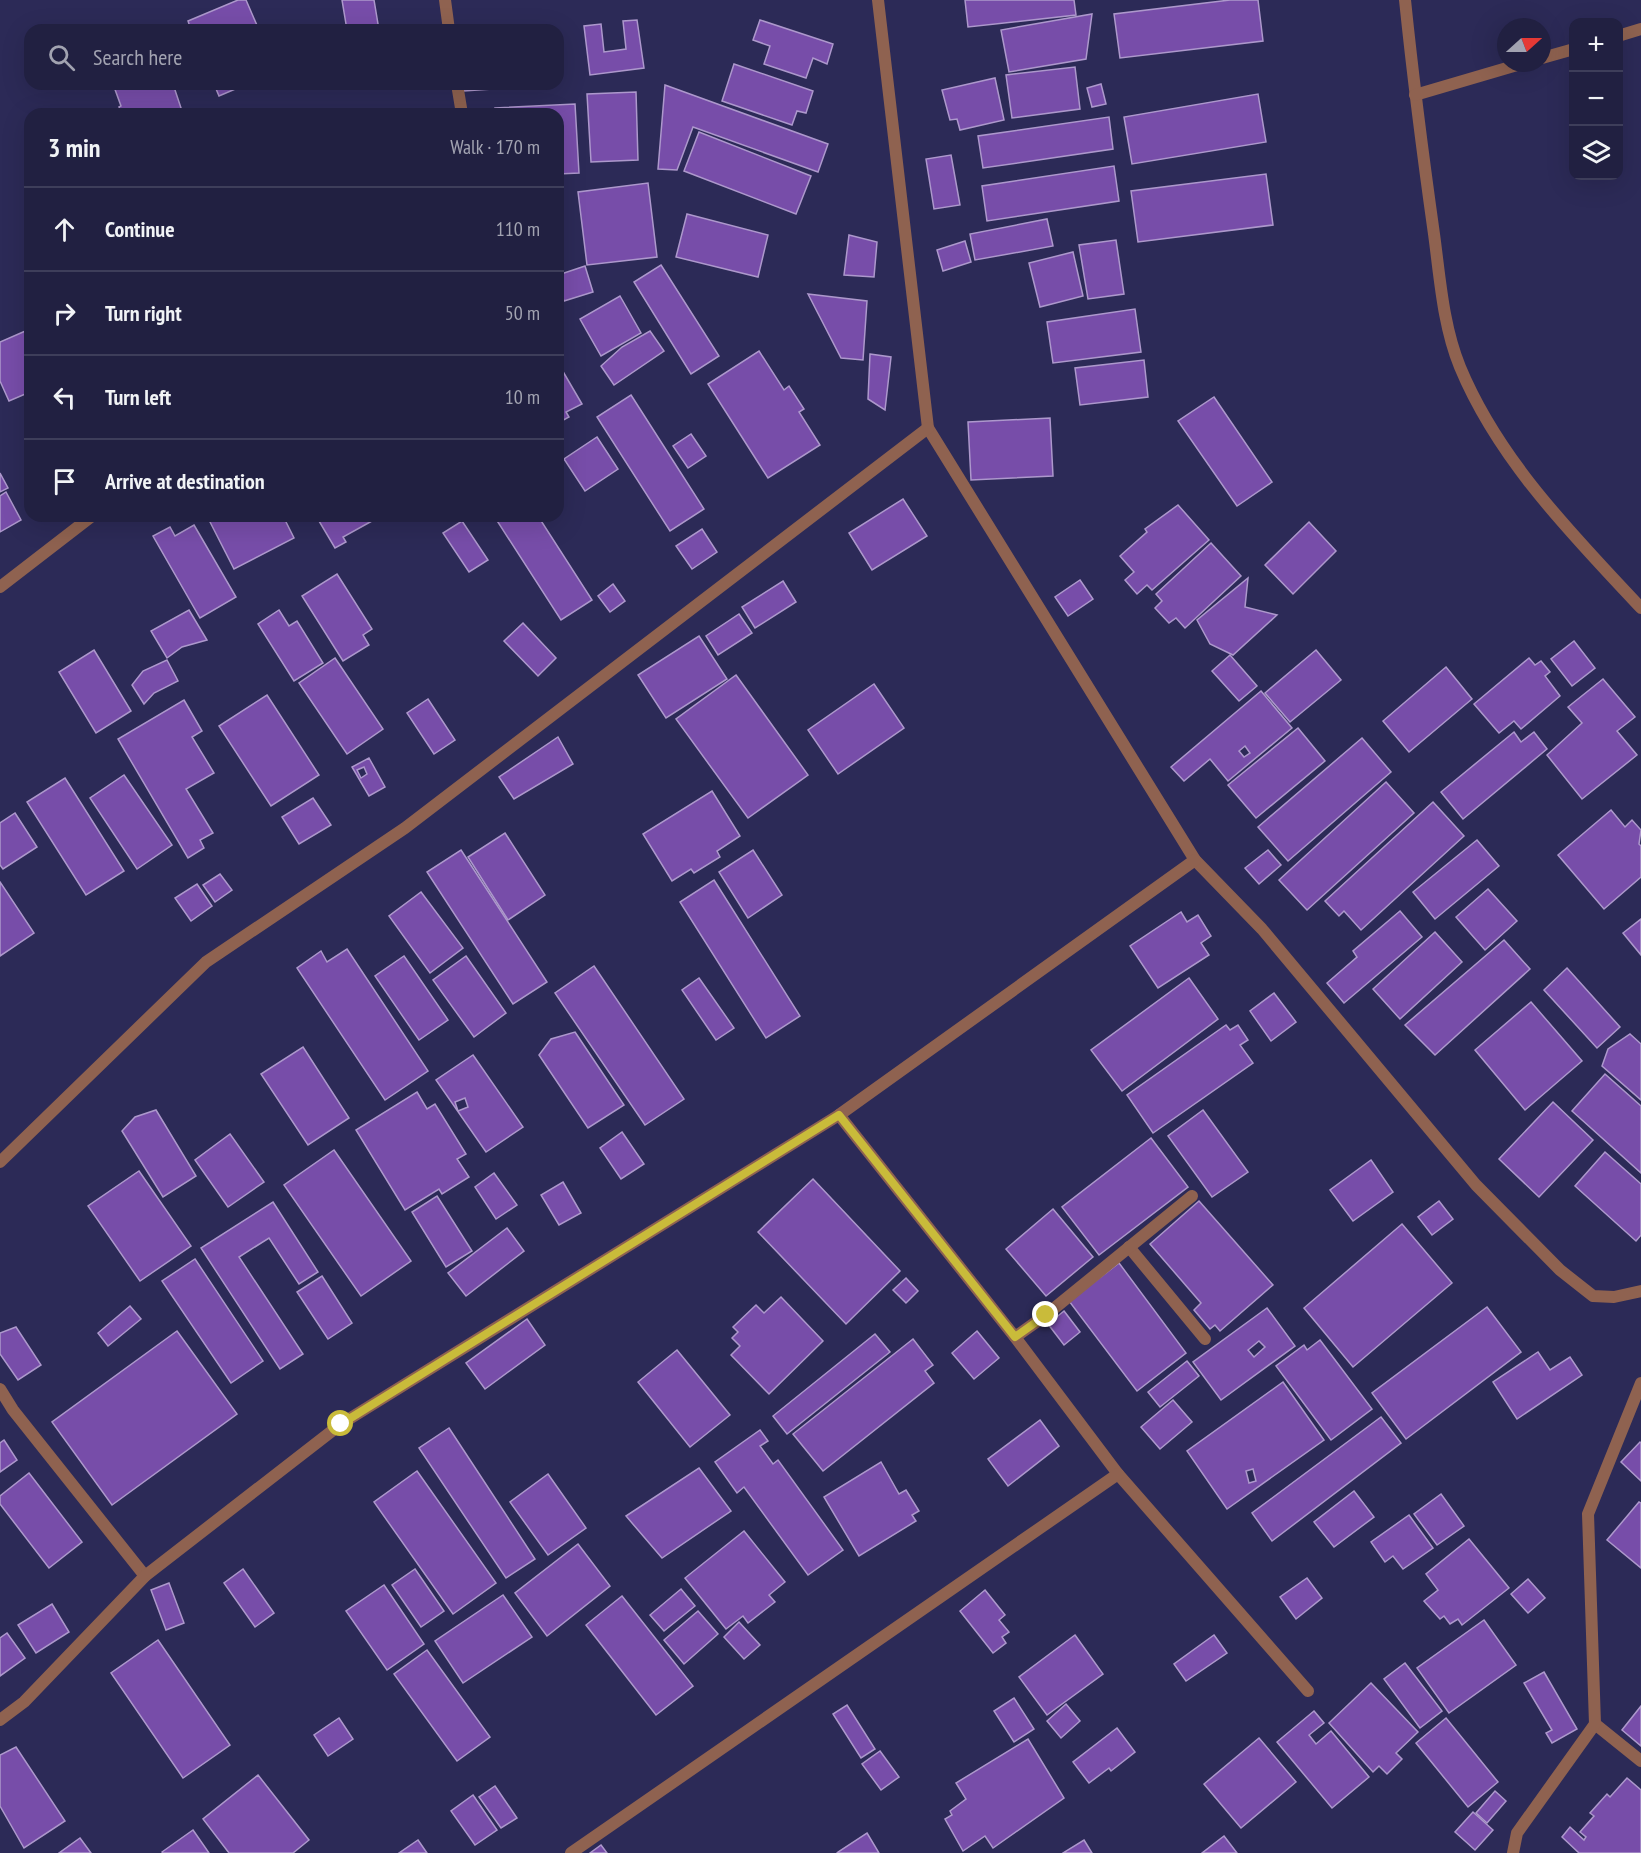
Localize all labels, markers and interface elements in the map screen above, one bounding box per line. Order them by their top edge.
north arrow [1497,18,1551,72]
map controls [1569,18,1623,180]
button: + [1569,18,1623,72]
search box [24,24,564,90]
icon: search [45,41,78,74]
text: Search here [93,43,182,71]
button: − [1569,72,1623,126]
button: layers [1569,126,1623,180]
text: 3 min [48,131,101,164]
text: Walk · 170 m [450,134,540,160]
icon: ahead [48,213,81,246]
text: Continue [105,215,175,243]
text: 110 m [496,216,540,242]
icon: right [48,297,81,330]
text: Turn right [105,299,182,327]
text: 50 m [505,300,540,326]
icon: left [48,381,81,414]
text: Turn left [105,383,171,411]
text: 10 m [505,384,540,410]
icon: arrive [48,465,81,498]
text: Arrive at destination [105,467,265,495]
route end [1032,1301,1058,1327]
route start [327,1410,353,1436]

